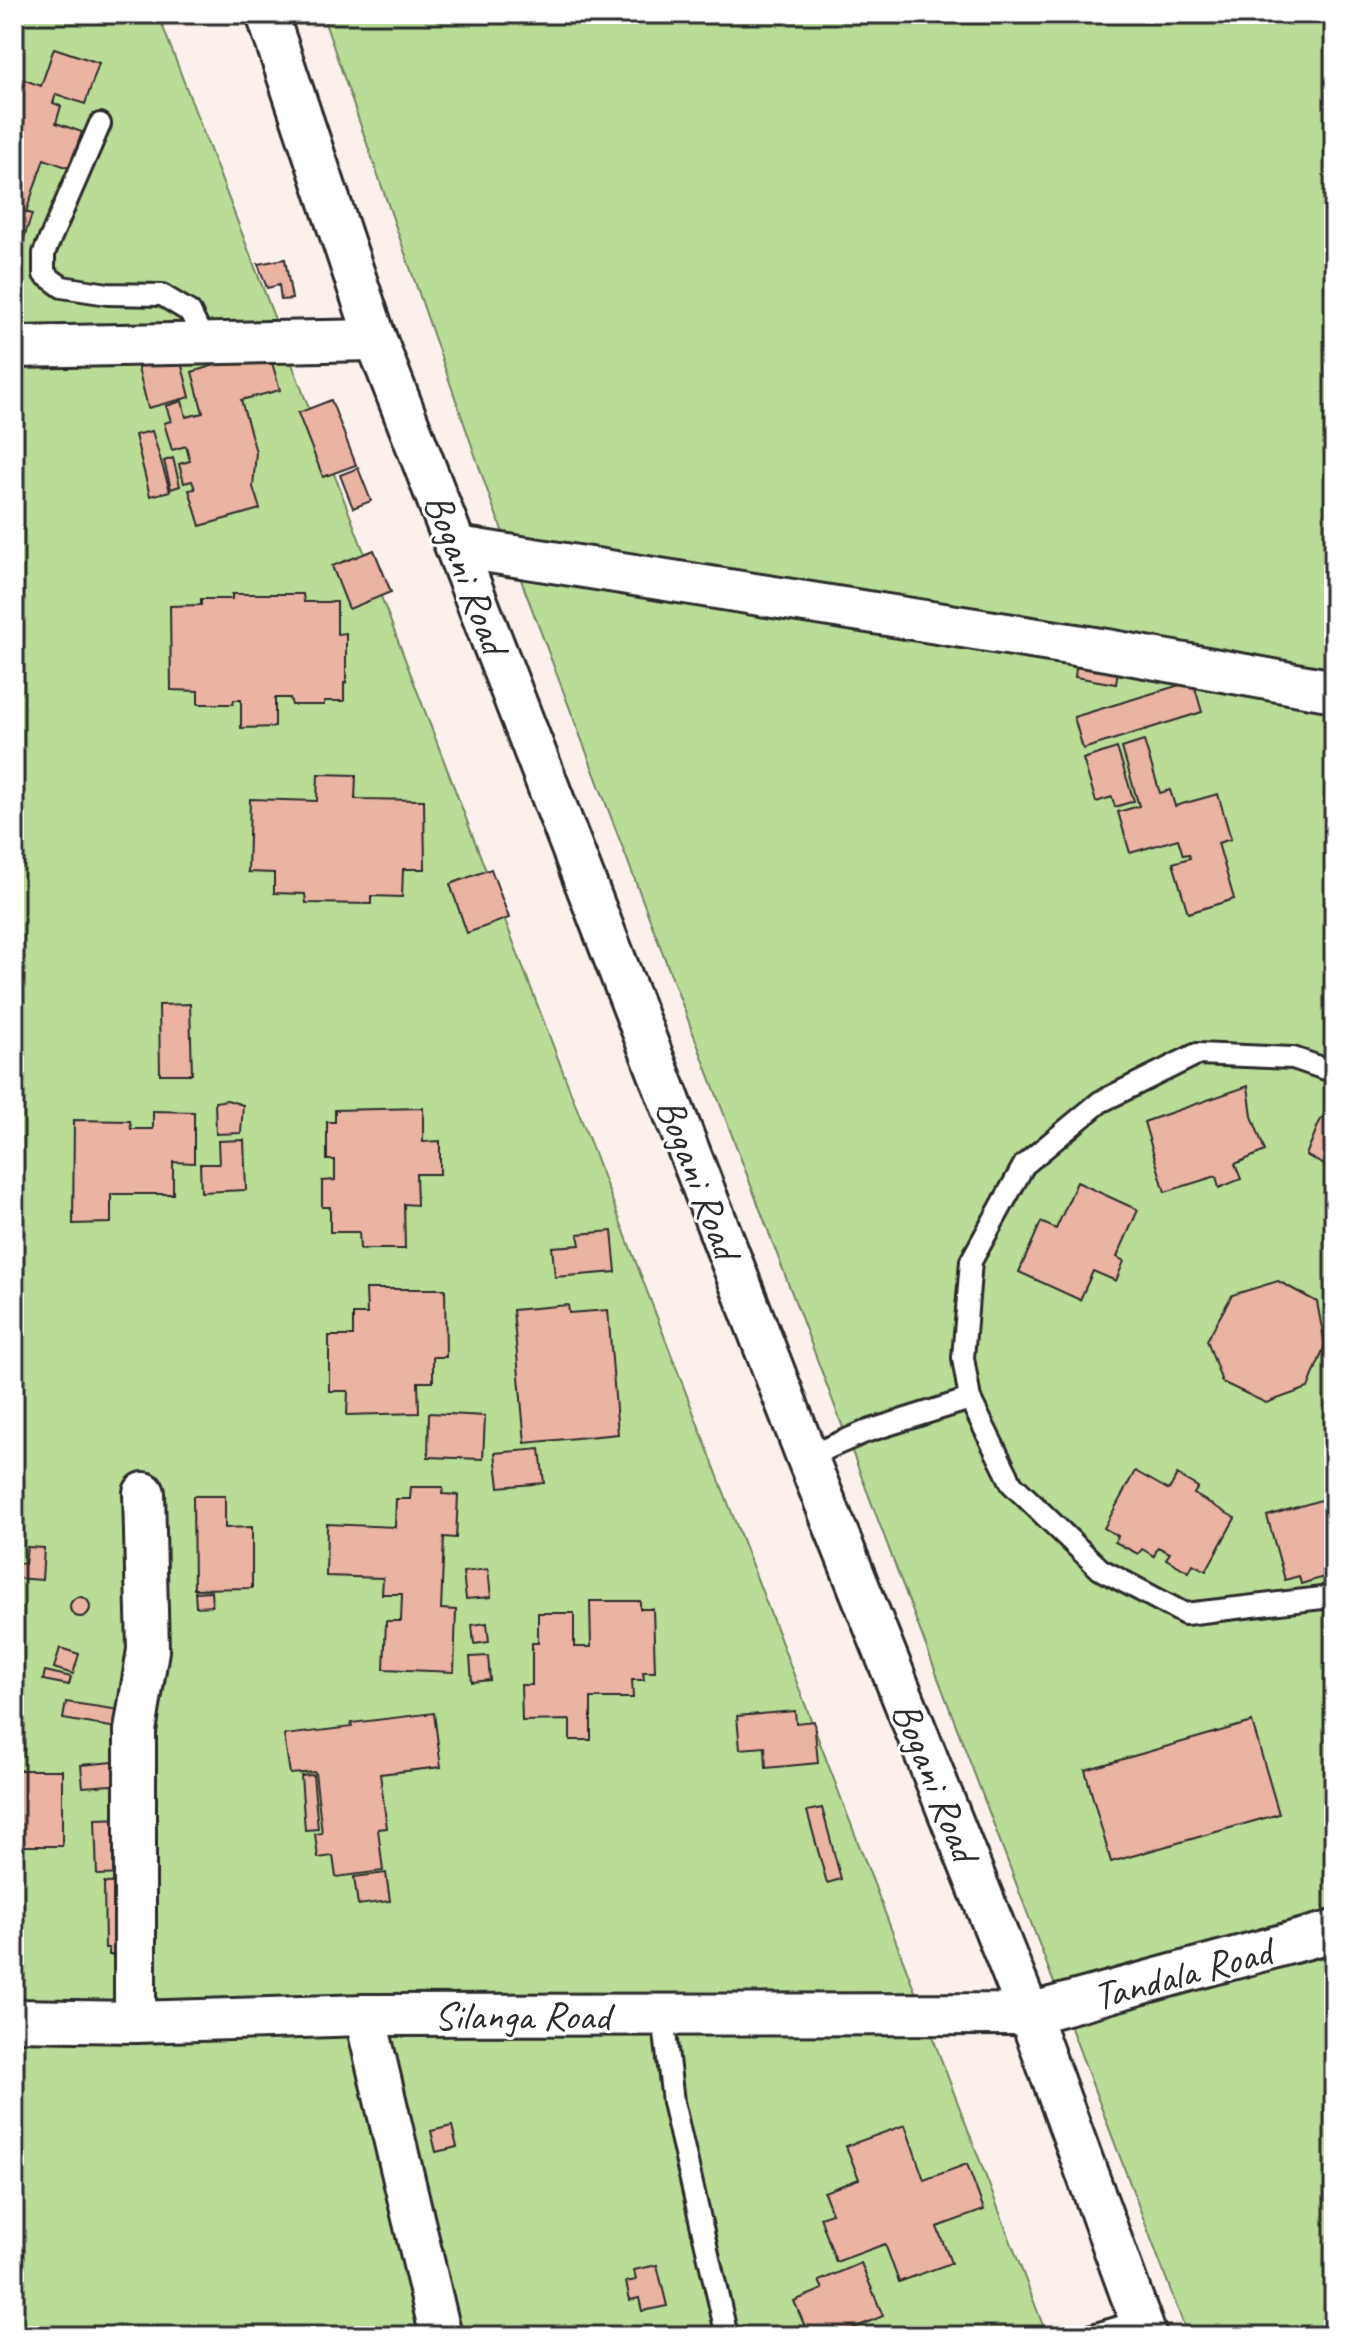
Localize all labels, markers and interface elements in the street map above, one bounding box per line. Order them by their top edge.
street label: Bogani Road [413,486,521,665]
street label: Bogani Road [645,1091,753,1270]
street label: Bogani Road [881,1694,992,1873]
street label: Tandala Road [1088,1925,1283,2022]
street label: Silanga Road [434,1991,616,2041]

